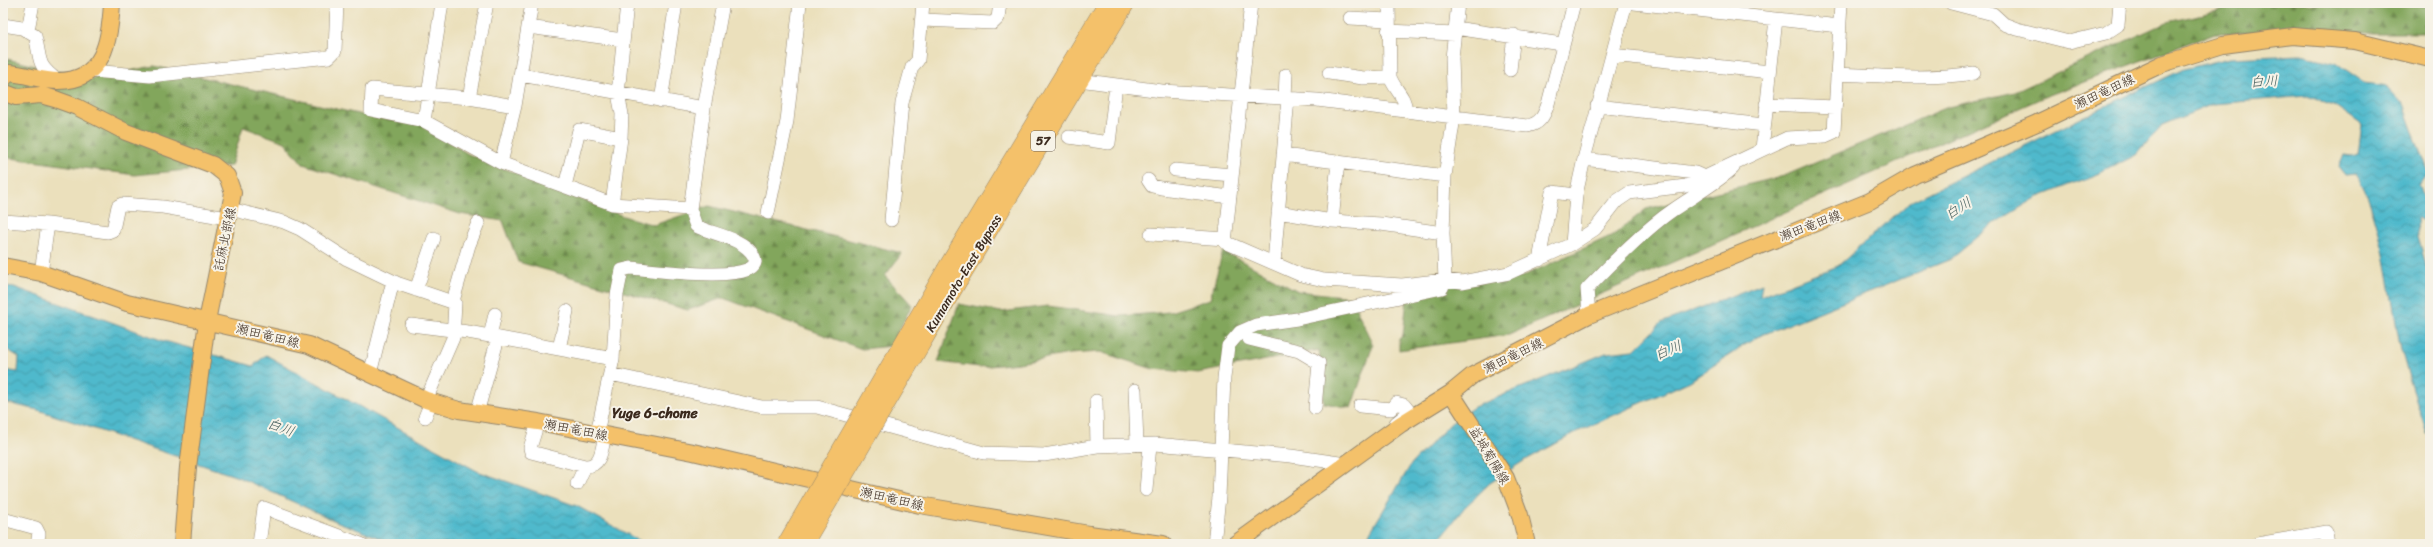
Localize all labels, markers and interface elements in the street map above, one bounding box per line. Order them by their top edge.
street label: 瀬田竜田線 [2070,67,2139,116]
water label: 白川 [2249,68,2279,95]
road number: 57 [1031,131,1055,151]
water label: 白川 [1940,190,1977,226]
street label: 瀬田竜田線 [1776,203,1846,248]
street label: 託麻北部線 [206,204,243,273]
street label: Kumamoto-East Bypass [919,209,1008,337]
street label: 瀬田竜田線 [234,316,303,355]
street label: 瀬田竜田線 [1479,330,1548,380]
water label: 白川 [1650,333,1686,367]
district label: Yuge 6-chome [612,401,698,426]
water label: 白川 [263,411,298,444]
street label: 瀬田竜田線 [542,412,611,447]
street label: 益城菊陽線 [1463,421,1517,490]
street label: 瀬田竜田線 [858,480,927,517]

